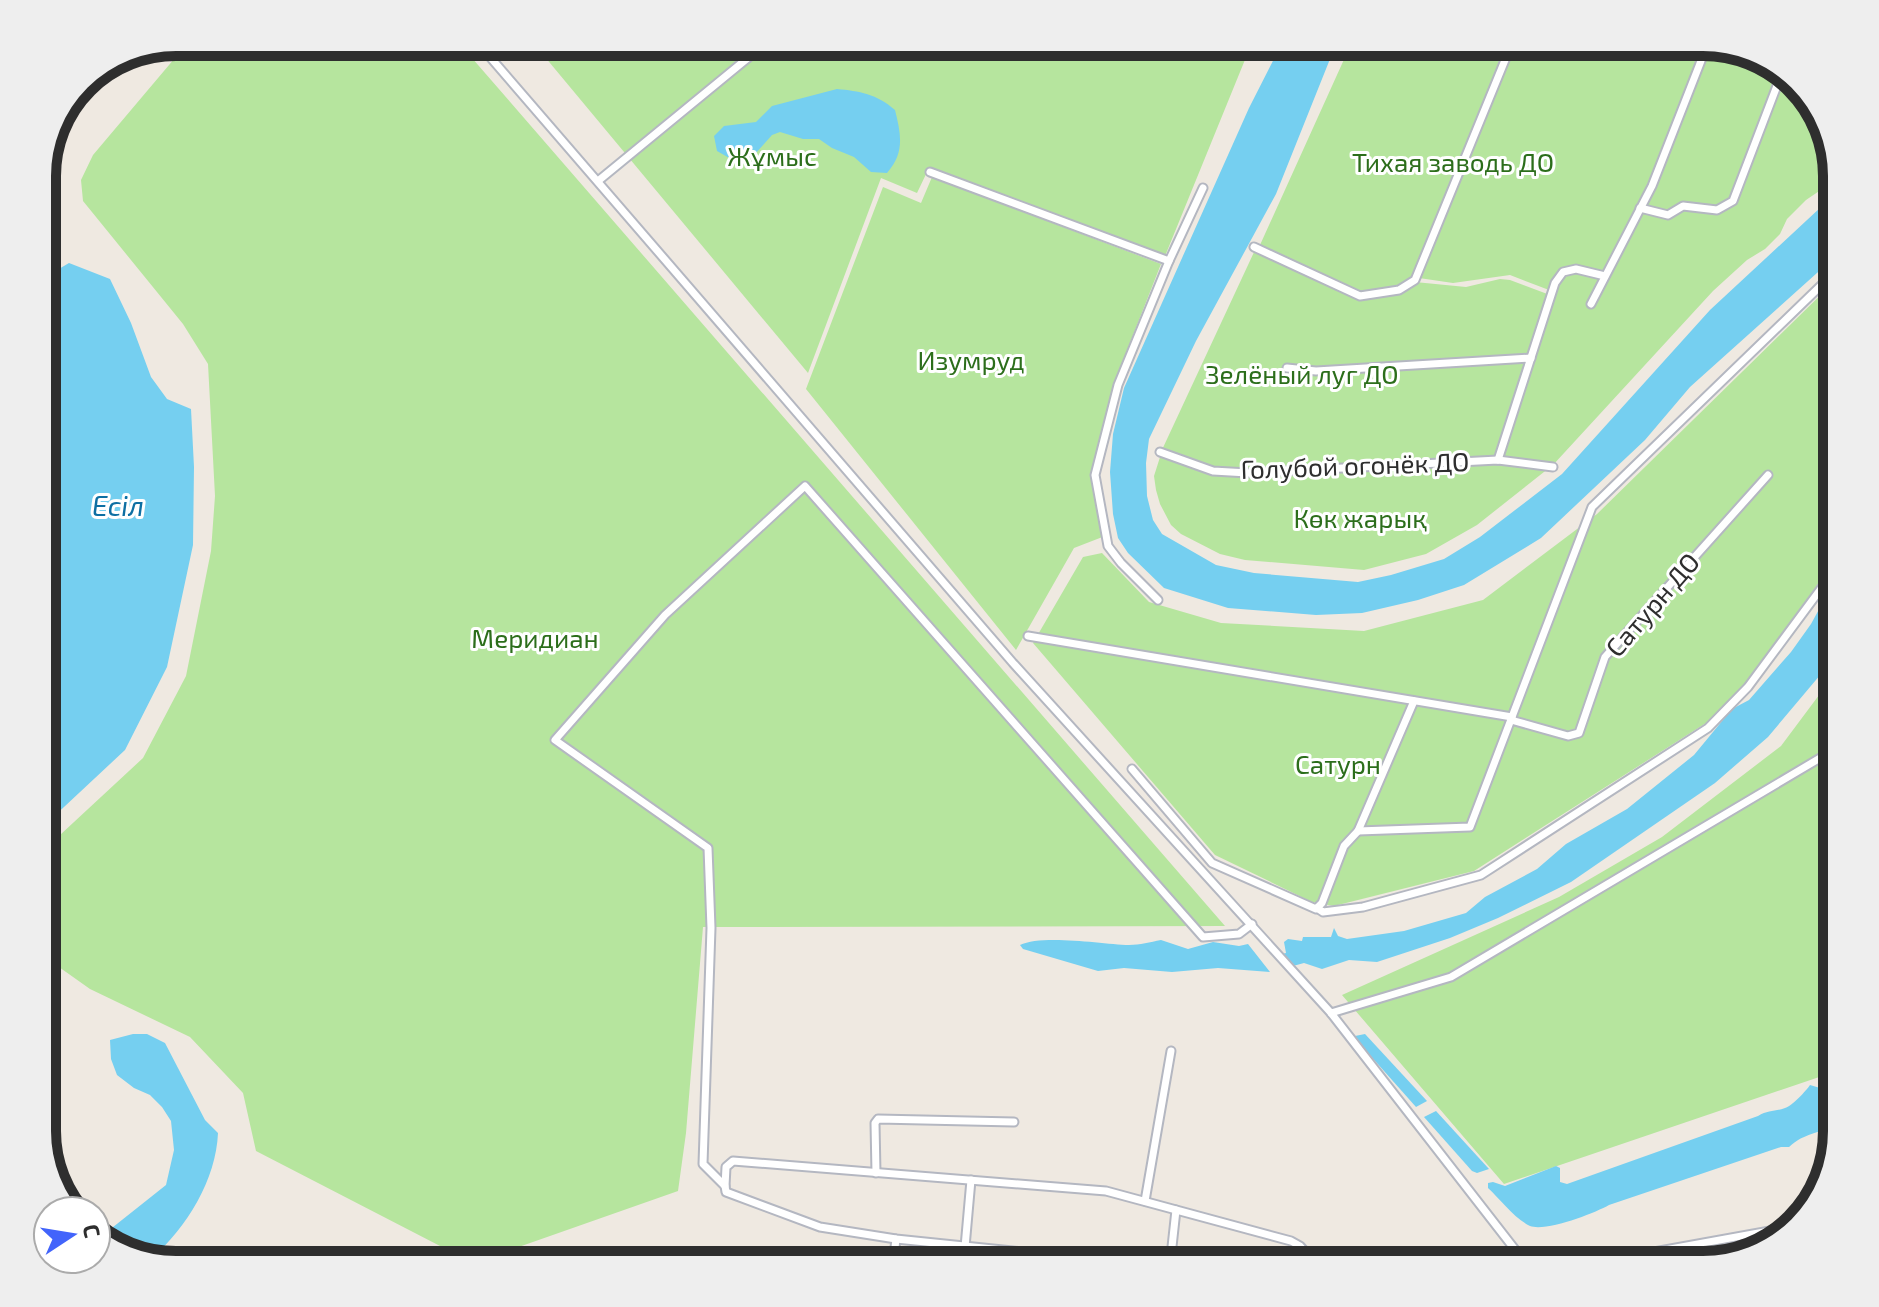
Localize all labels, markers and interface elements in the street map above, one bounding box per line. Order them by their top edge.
park label: Жұмыс [727,140,817,171]
park label: Тихая заводь ДО [1352,146,1554,177]
park label: Изумруд [917,344,1025,376]
park label: Зелёный луг ДО [1205,358,1399,390]
street label: Голубой огонёк ДО [1240,445,1470,485]
water label: Есіл [92,488,144,522]
park label: Көк жарық [1293,502,1427,533]
street label: Сатурн ДО [1598,546,1706,663]
park label: Меридиан [471,622,599,653]
park label: Сатурн [1295,748,1381,780]
north arrow [32,1195,112,1275]
text: С [78,1222,107,1240]

